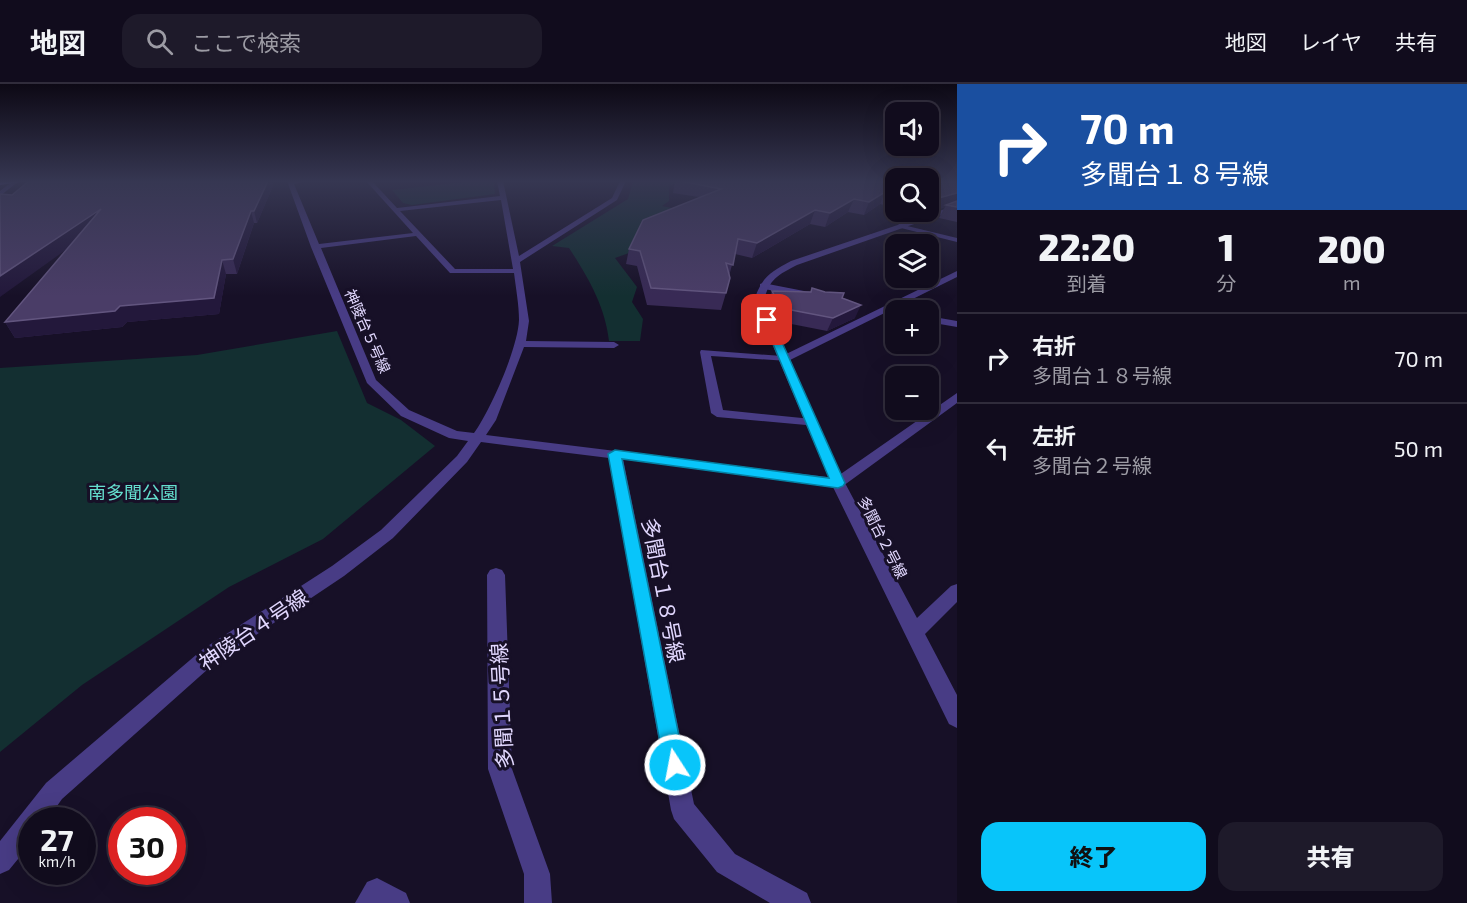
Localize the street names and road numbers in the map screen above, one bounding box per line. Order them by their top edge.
street label: 神陵台５号線 [341,286,395,376]
street label: 多聞台２号線 [855,493,911,581]
street label: 多聞台１８号線 [638,515,690,665]
street label: 神陵台４号線 [194,583,312,675]
street label: 多聞１５号線 [485,642,517,770]

